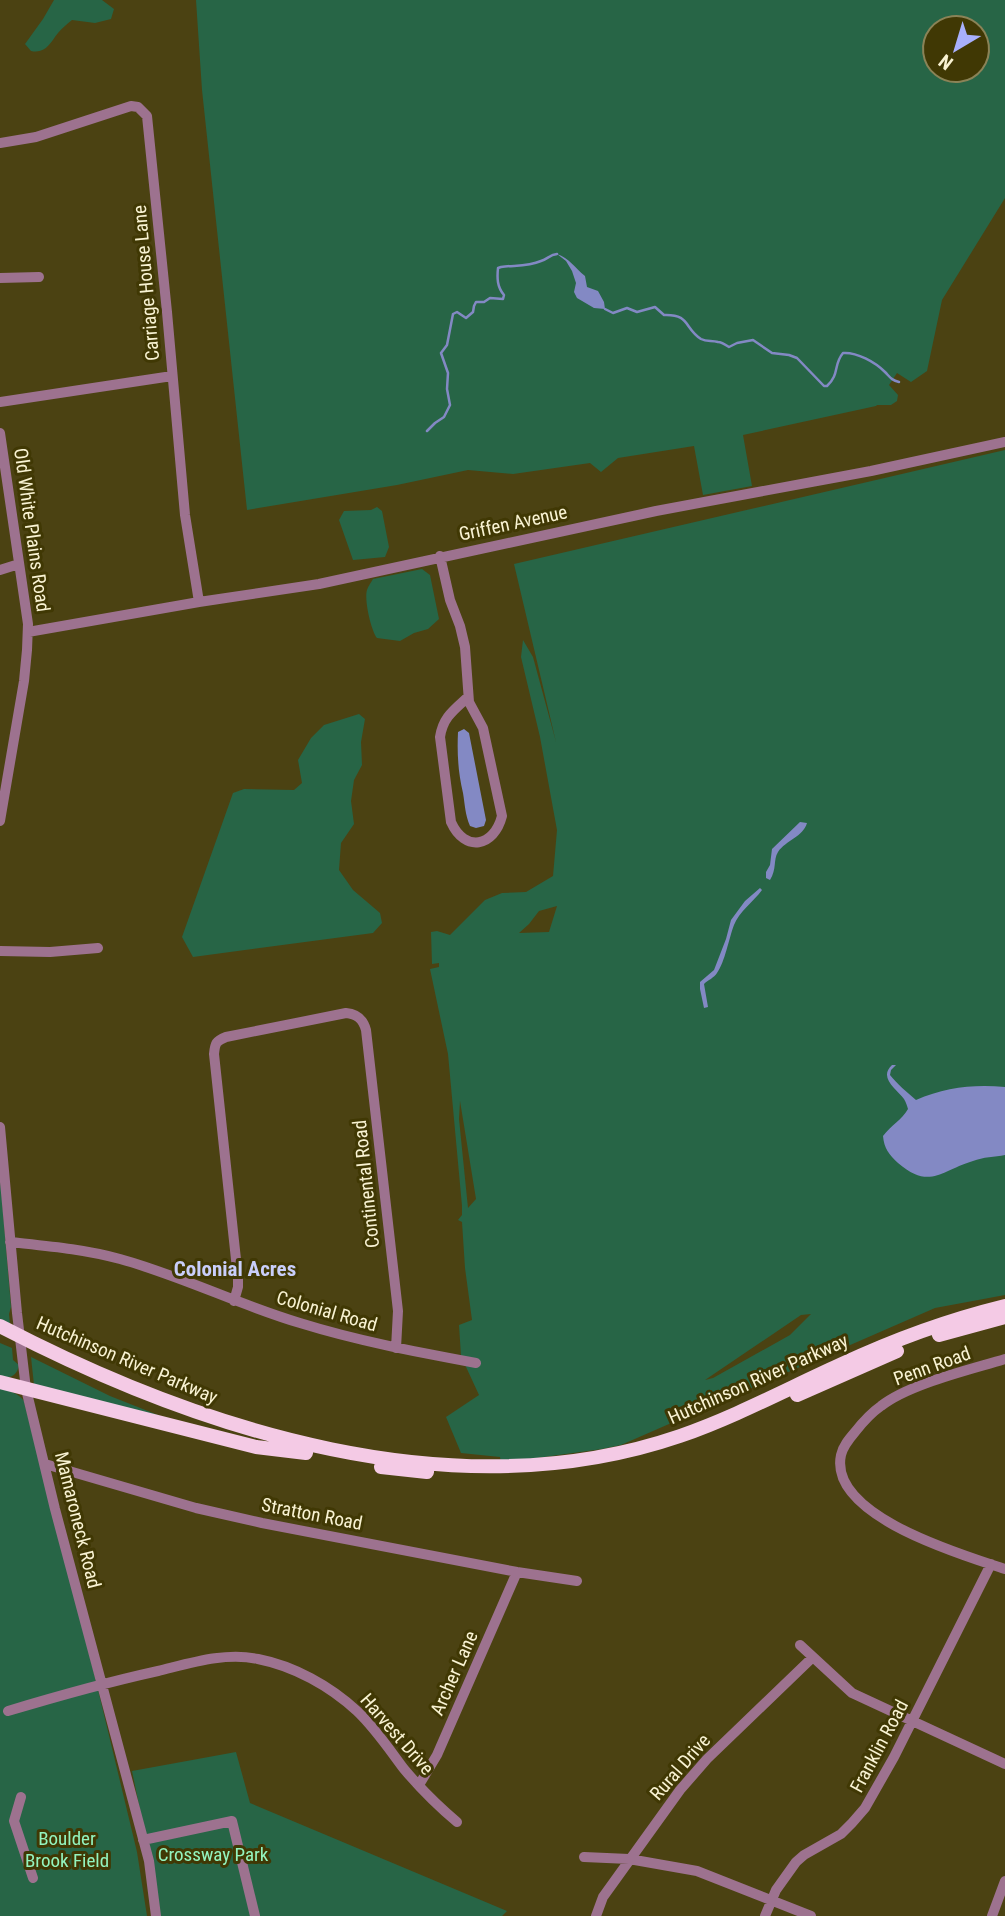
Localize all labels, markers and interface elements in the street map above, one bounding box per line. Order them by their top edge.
north arrow [921,14,991,84]
text: N [934,49,958,75]
street label: Carriage House Lane [128,204,164,362]
street label: Old White Plains Road [9,447,55,613]
street label: Griffen Avenue [457,500,569,546]
street label: Continental Road [348,1119,384,1249]
district label: Colonial Acres [174,1257,296,1281]
street label: Colonial Road [274,1286,380,1336]
street label: Hutchinson River Parkway [33,1311,221,1409]
street label: Hutchinson River Parkway [664,1329,852,1429]
street label: Penn Road [890,1341,974,1391]
street label: Mamaroneck Road [50,1449,106,1591]
street label: Stratton Road [260,1493,364,1535]
street label: Archer Lane [425,1627,483,1719]
street label: Harvest Drive [355,1689,439,1779]
street label: Franklin Road [845,1696,913,1796]
street label: Rural Drive [645,1729,715,1805]
park label: Boulder Brook Field [25,1827,109,1872]
park label: Crossway Park [158,1843,269,1866]

